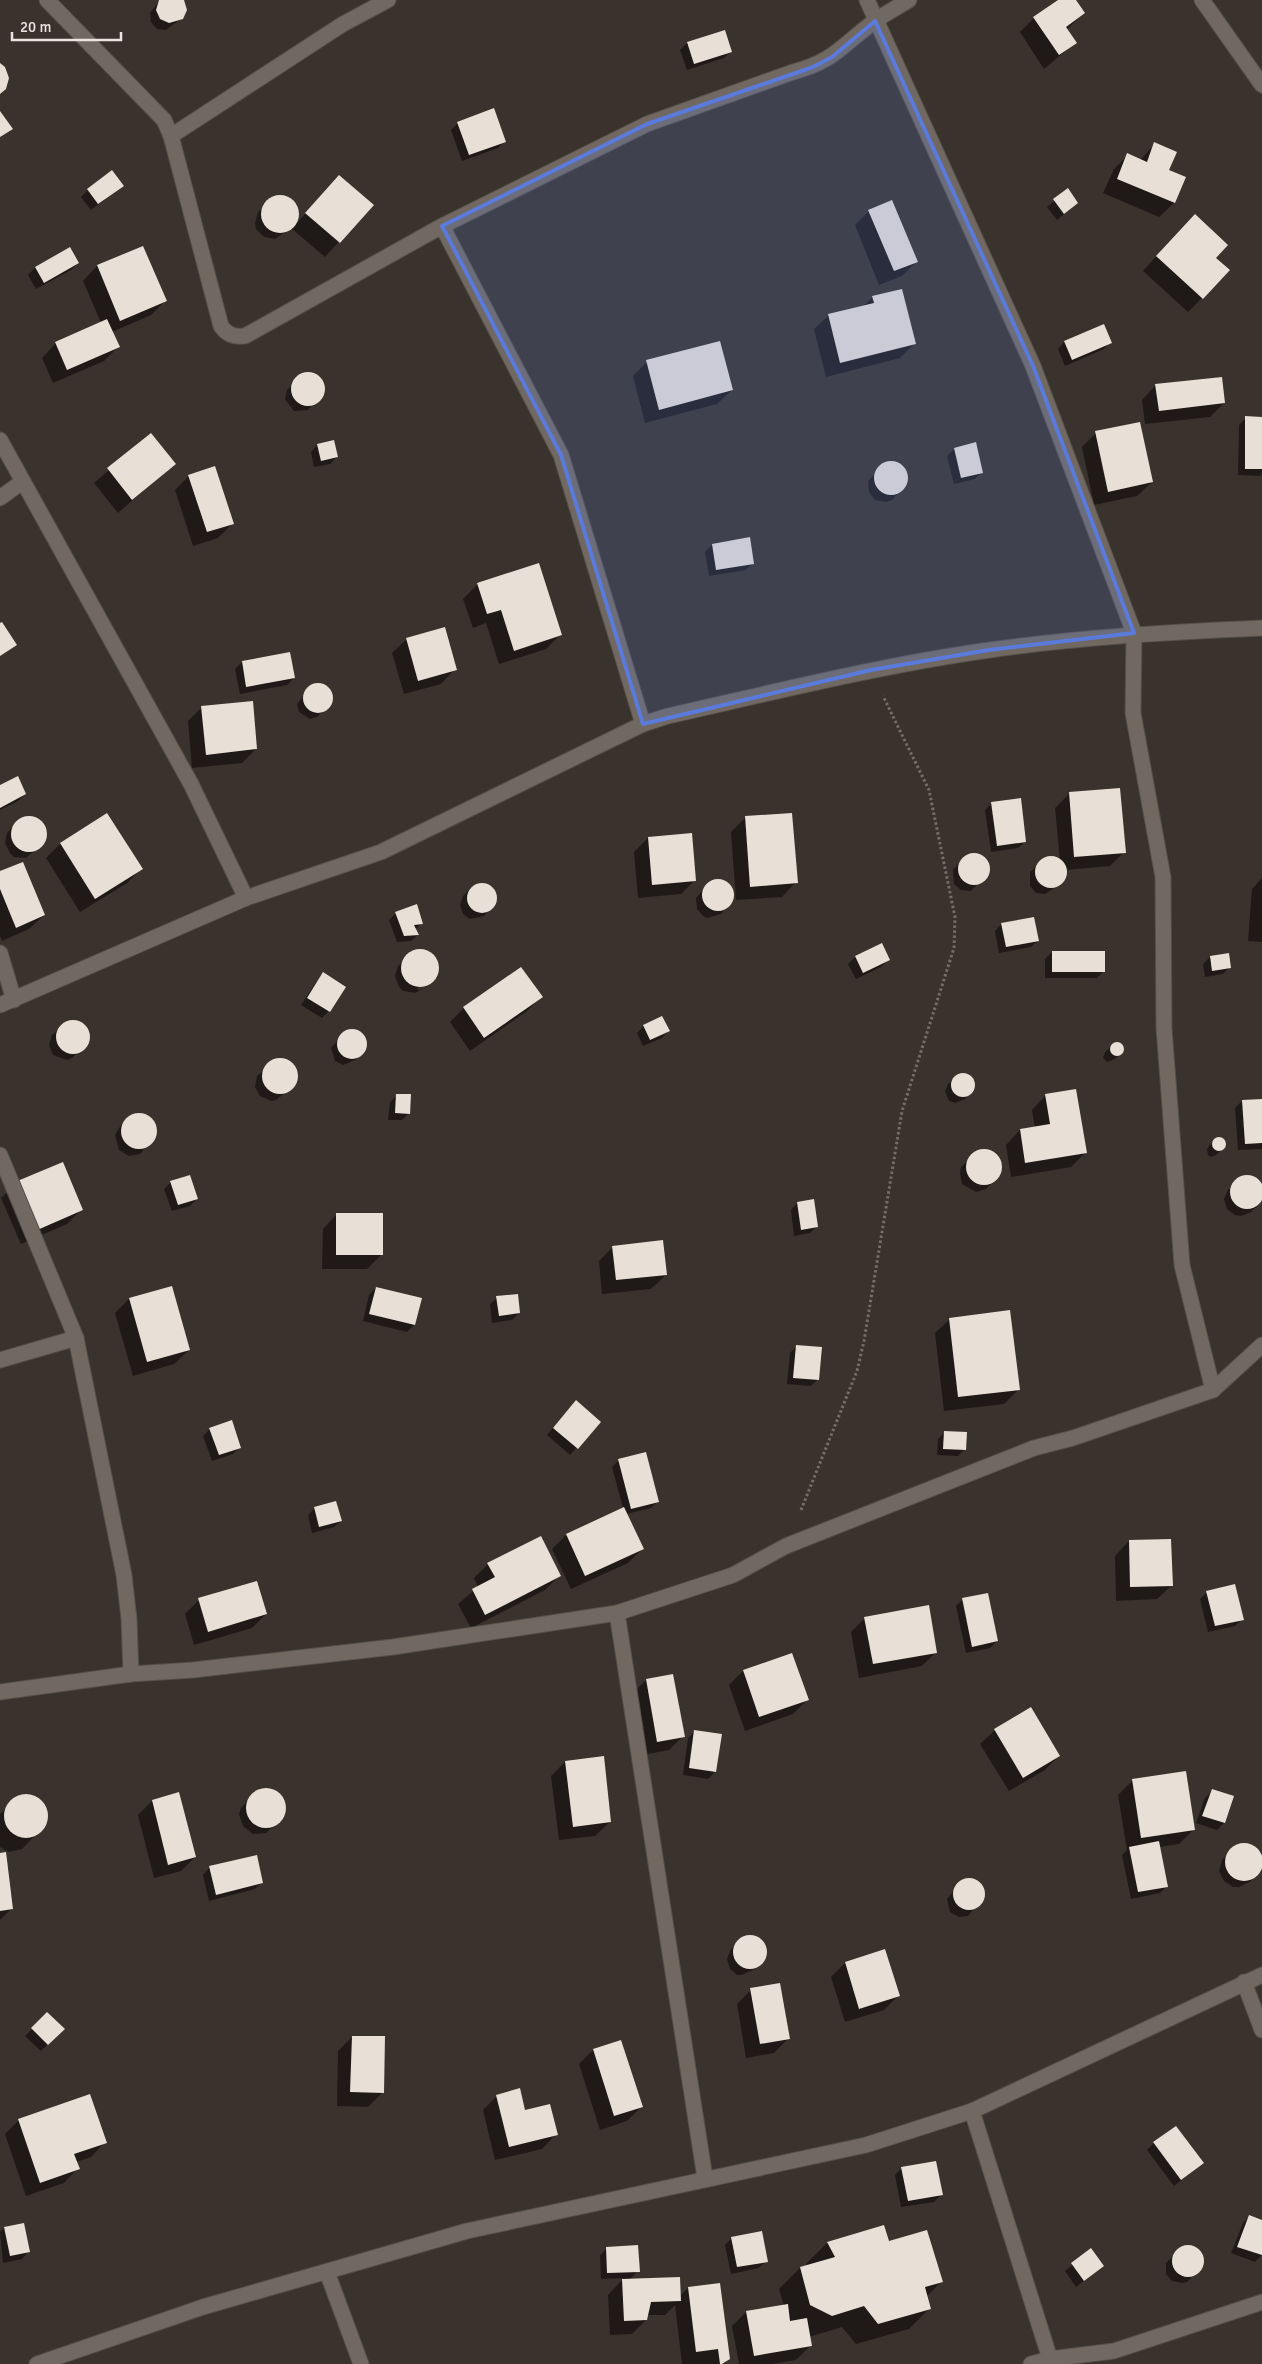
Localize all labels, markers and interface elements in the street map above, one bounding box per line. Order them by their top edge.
scale bar [12,10,121,42]
text: 20 m [20,18,51,36]

